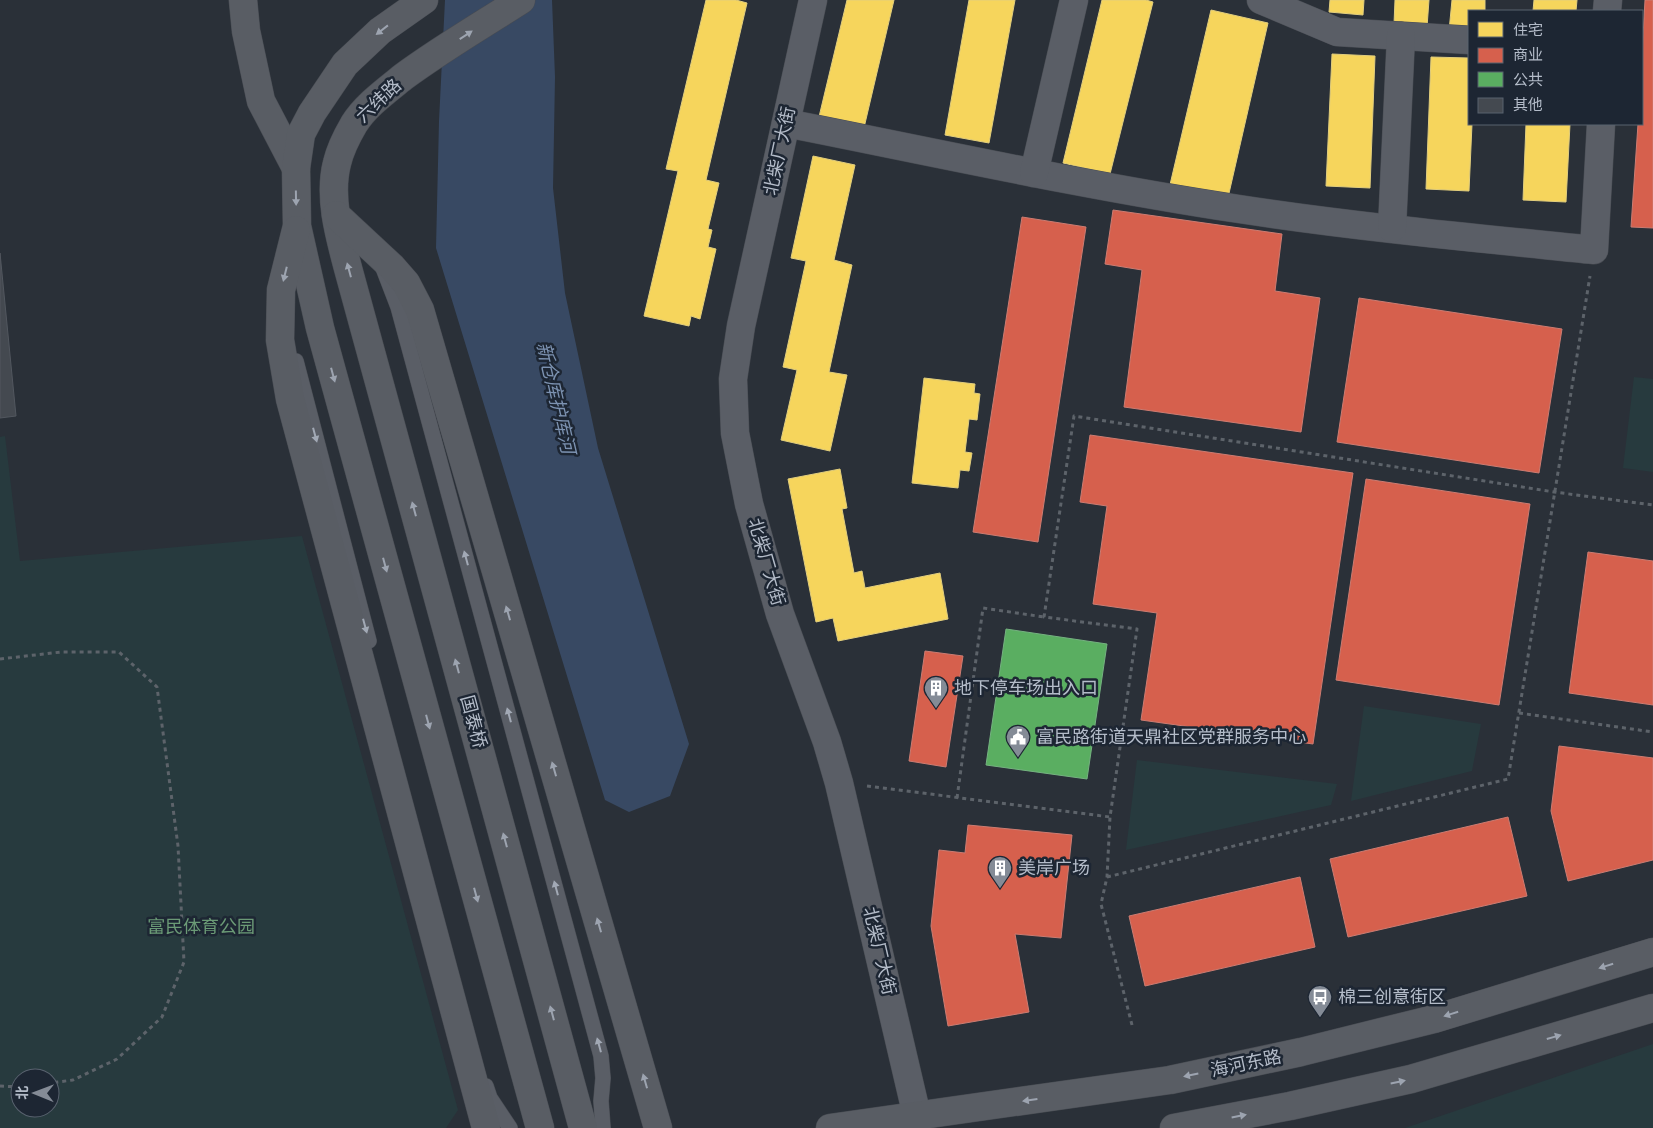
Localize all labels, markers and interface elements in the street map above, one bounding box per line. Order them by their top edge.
legend [1468,10,1643,125]
text: 住宅 [1513,20,1543,41]
one-way arrow [375,25,389,35]
one-way arrow [459,31,473,40]
text: 商业 [1513,45,1543,66]
text: 公共 [1513,70,1543,91]
street label: 六纬路 [351,73,407,129]
text: 其他 [1513,95,1543,116]
street label: 北柴厂大街 [758,104,802,198]
one-way arrow [292,191,300,207]
one-way arrow [344,263,352,278]
one-way arrow [281,266,289,281]
water label: 新仓库护库河 [529,339,582,460]
one-way arrow [330,367,338,382]
one-way arrow [311,427,319,442]
one-way arrow [410,502,418,517]
street label: 北柴厂大街 [742,515,790,609]
one-way arrow [462,550,470,565]
one-way arrow [382,558,390,573]
one-way arrow [504,606,512,621]
one-way arrow [361,618,369,633]
one-way arrow [453,659,461,674]
building icon: 地下停车场出入口 [923,675,949,709]
place label: 地下停车场出入口 [954,676,1098,701]
street label: 国泰桥 [454,693,492,751]
one-way arrow [505,707,513,722]
one-way arrow [425,714,433,729]
public building icon: 富民路街道天鼎社区党群服务中心 [1005,724,1031,758]
place label: 富民路街道天鼎社区党群服务中心 [1036,725,1306,750]
one-way arrow [549,762,557,777]
one-way arrow [500,832,508,847]
building icon: 美岸广场 [987,855,1013,889]
place label: 美岸广场 [1018,856,1090,881]
one-way arrow [552,881,560,896]
one-way arrow [472,888,480,903]
street label: 北柴厂大街 [857,904,901,998]
park label: 富民体育公园 [147,915,255,940]
one-way arrow [595,918,603,933]
one-way arrow [1599,963,1614,971]
bus stop icon: 棉三创意街区 [1307,984,1333,1018]
place label: 棉三创意街区 [1338,985,1446,1010]
one-way arrow [548,1006,556,1021]
one-way arrow [1443,1010,1458,1018]
one-way arrow [1547,1033,1562,1041]
one-way arrow [594,1038,602,1053]
street label: 海河东路 [1208,1044,1284,1084]
north arrow [10,1068,60,1118]
one-way arrow [1182,1072,1198,1080]
one-way arrow [640,1074,648,1089]
one-way arrow [1390,1078,1406,1086]
text: 北 [13,1086,33,1100]
one-way arrow [1022,1096,1038,1104]
one-way arrow [1231,1111,1247,1119]

